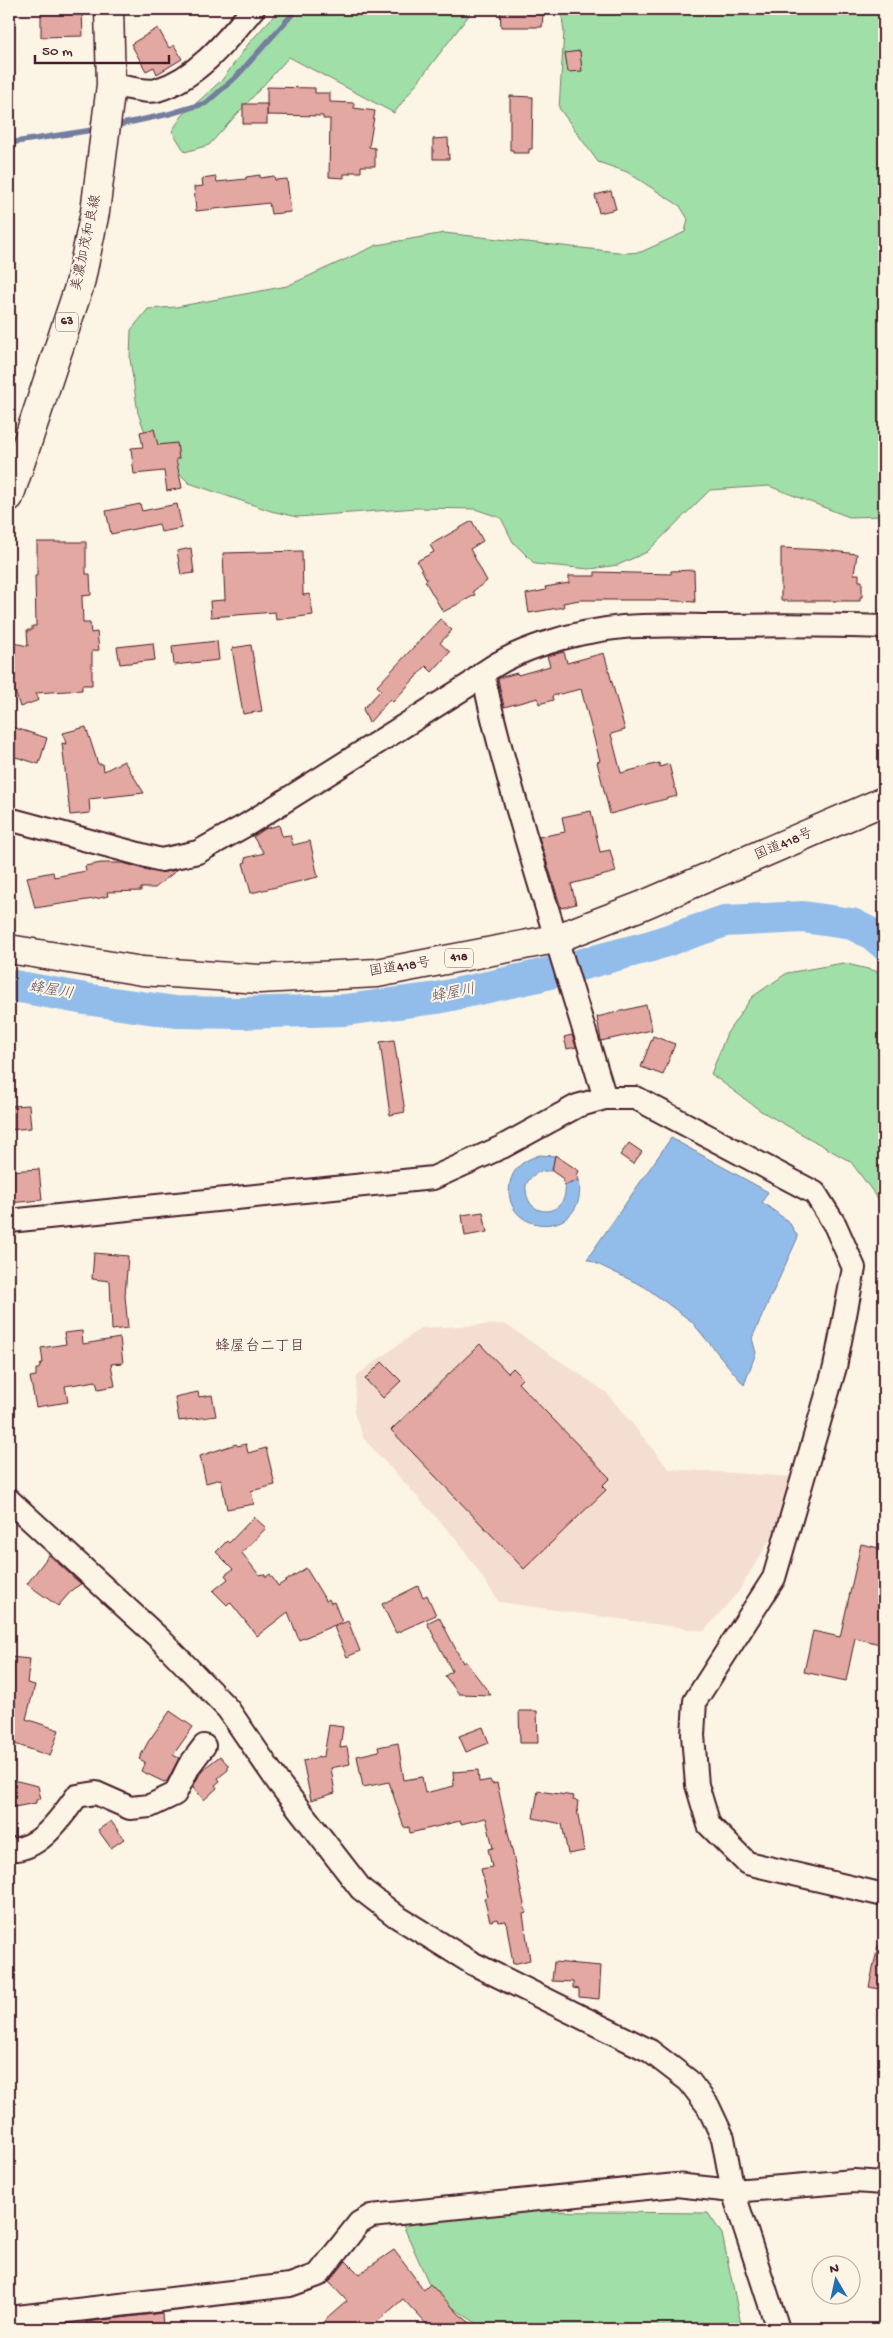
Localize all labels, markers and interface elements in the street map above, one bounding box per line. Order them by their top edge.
scale bar [35,32,169,64]
text: 50 m [42,43,73,61]
street label: 美濃加茂和良線 [68,193,106,293]
road number: 63 [56,313,78,332]
street label: 国道418号 [752,825,816,865]
road number: 418 [445,948,473,968]
street label: 国道418号 [368,955,432,981]
water label: 蜂屋川 [27,978,75,1003]
water label: 蜂屋川 [429,980,477,1007]
district label: 蜂屋台二丁目 [215,1337,305,1356]
north arrow [810,2256,860,2306]
text: N [829,2261,840,2279]

